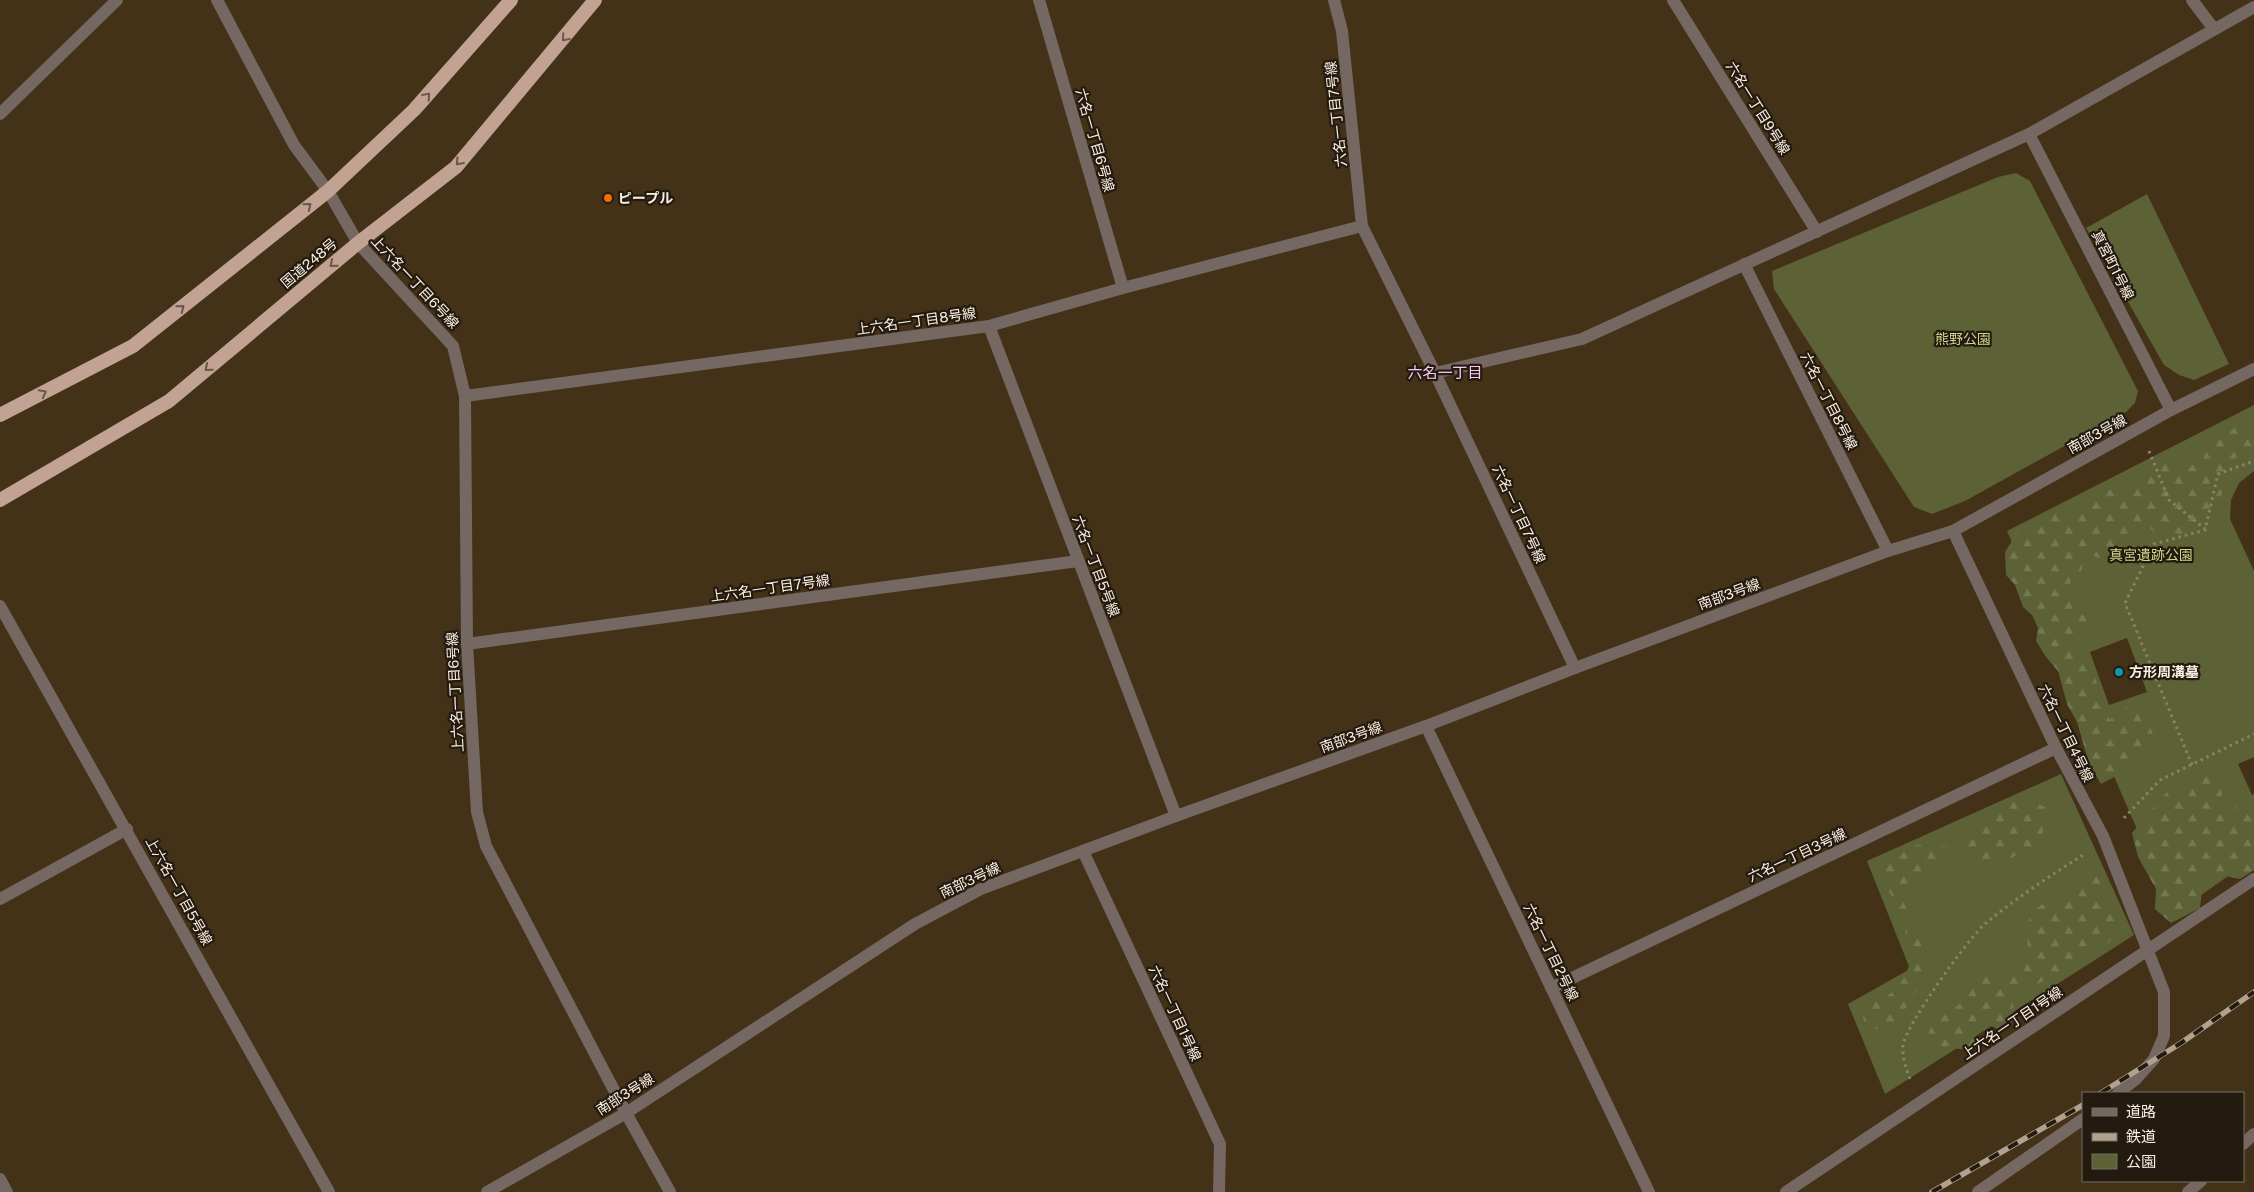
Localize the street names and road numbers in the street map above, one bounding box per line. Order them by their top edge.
street label: 六名一丁目9号線 [1723,58,1793,158]
street label: 六名一丁目7号線 [1322,60,1350,168]
street label: 六名一丁目6号線 [1073,87,1117,193]
street label: 真宮町1号線 [2089,228,2137,302]
street label: 上六名一丁目6号線 [368,232,462,332]
street label: 国道248号 [278,235,340,291]
street label: 上六名一丁目8号線 [855,305,977,337]
street label: 六名一丁目8号線 [1798,350,1860,452]
street label: 南部3号線 [2065,411,2129,457]
street label: 六名一丁目7号線 [1489,462,1549,566]
street label: 六名一丁目5号線 [1069,513,1123,619]
street label: 上六名一丁目7号線 [709,572,831,604]
street label: 南部3号線 [1696,575,1762,613]
street label: 上六名一丁目6号線 [444,631,466,753]
street label: 六名一丁目4号線 [2035,681,2097,785]
street label: 南部3号線 [1318,718,1384,756]
street label: 六名一丁目3号線 [1745,825,1849,885]
street label: 上六名一丁目5号線 [143,834,215,948]
street label: 南部3号線 [937,859,1003,901]
street label: 六名一丁目2号線 [1521,901,1581,1003]
street label: 六名一丁目1号線 [1146,963,1204,1063]
street label: 上六名一丁目1号線 [1959,983,2065,1063]
street label: 南部3号線 [593,1070,657,1118]

